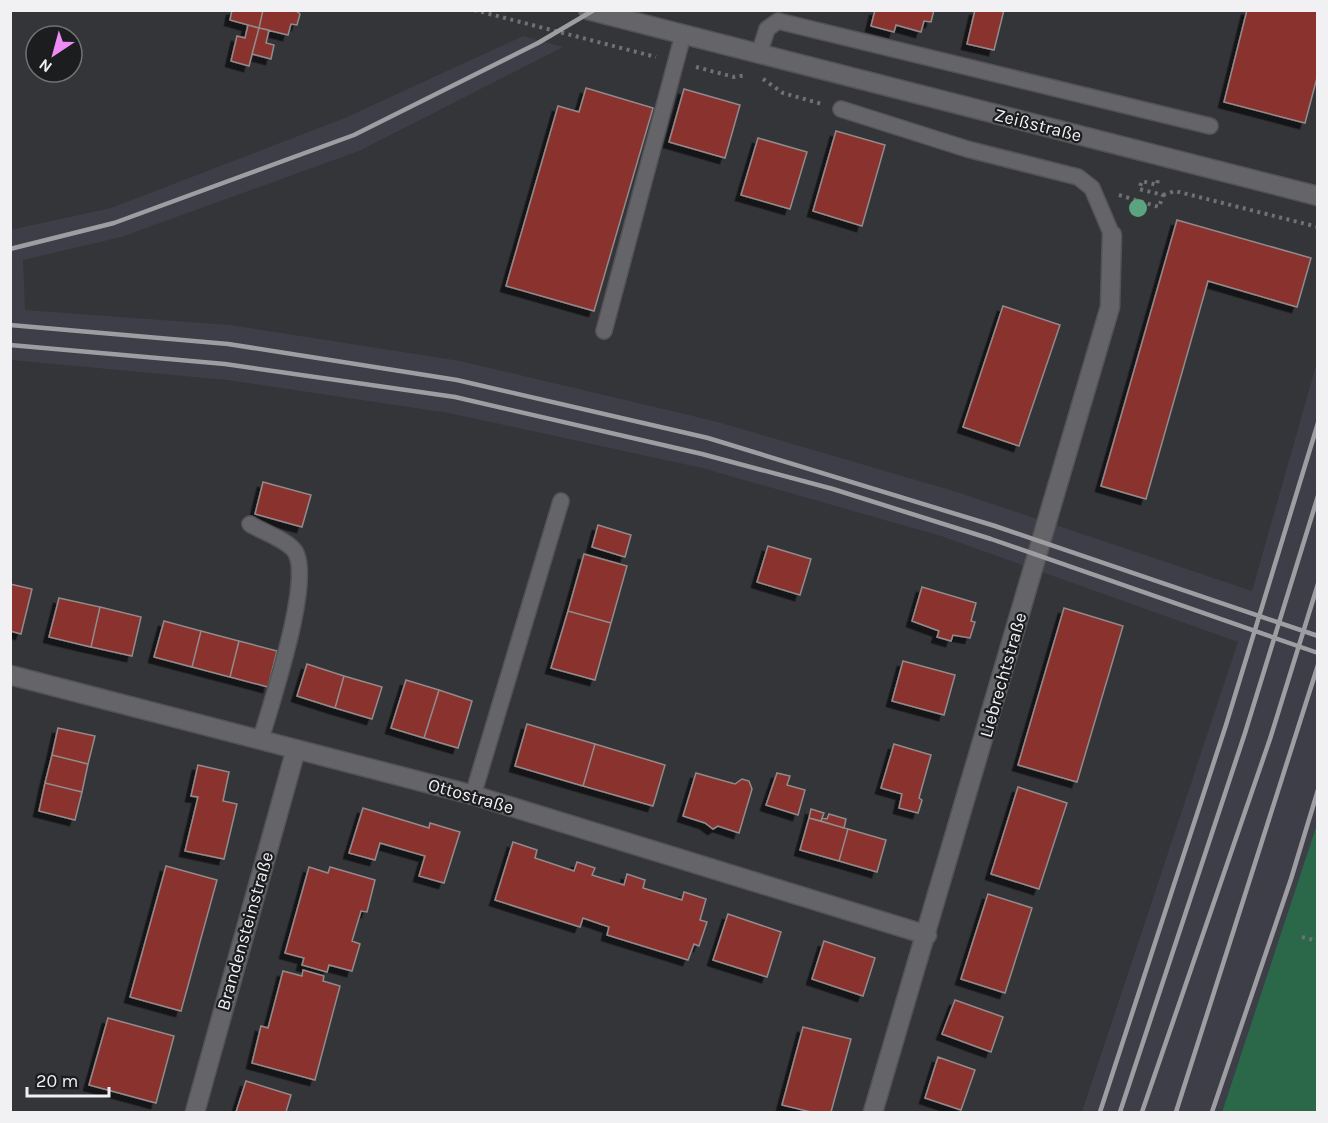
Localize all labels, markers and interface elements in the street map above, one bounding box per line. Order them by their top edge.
north arrow [24,24,84,84]
text: N [35,55,56,77]
street label: Zeißstraße [992,104,1084,146]
street label: Liebrechtstraße [975,610,1031,740]
street label: Ottostraße [426,773,516,819]
street label: Brandensteinstraße [212,849,278,1013]
scale bar [27,1060,110,1098]
text: 20 m [36,1070,78,1092]

